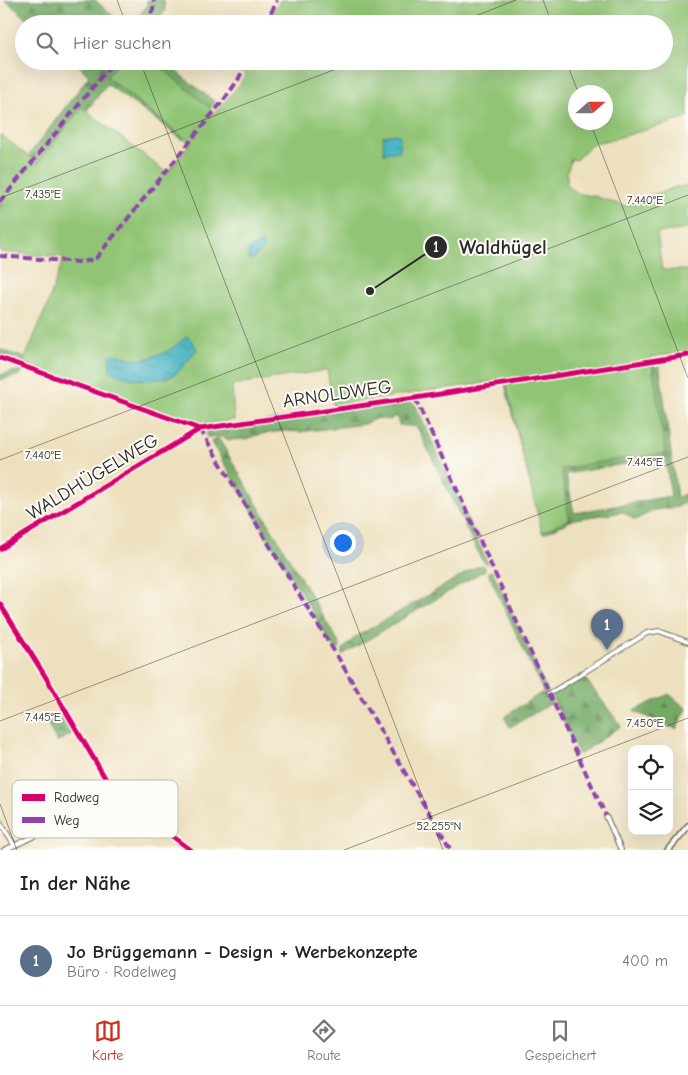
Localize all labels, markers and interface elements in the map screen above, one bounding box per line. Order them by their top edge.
search box [15,15,673,70]
icon: search [33,29,61,57]
text: Hier suchen [73,32,171,54]
north arrow [568,85,613,130]
text: 7.435°E [25,187,61,201]
text: 7.440°E [627,193,663,207]
callout: Waldhügel [424,230,556,265]
text: Waldhügel [459,236,547,259]
text: 1 [433,238,439,256]
street label: ARNOLDWEG [281,375,393,413]
street label: WALDHÜGELWEG [23,429,162,525]
text: 7.440°E [25,448,61,462]
text: 7.445°E [627,455,663,469]
your location [330,530,356,556]
pin: 1 [591,609,623,650]
text: 7.445°E [25,710,61,724]
text: 7.450°E [626,716,664,730]
map controls [628,745,673,835]
button: locate [628,745,673,790]
legend [12,780,178,838]
text: Radweg [54,789,99,806]
button: layers [628,790,673,835]
text: Weg [54,812,80,829]
text: 52.255°N [417,819,461,833]
text: In der Nähe [20,871,130,895]
text: Jo Brüggemann - Design + Werbekonzepte [67,941,418,963]
text: 1 [33,952,39,970]
text: 400 m [622,952,668,970]
text: Büro · Rodelweg [67,963,177,981]
tab: Karte [92,1017,123,1064]
tab: Route [307,1017,341,1064]
tab: Gespeichert [525,1017,596,1064]

